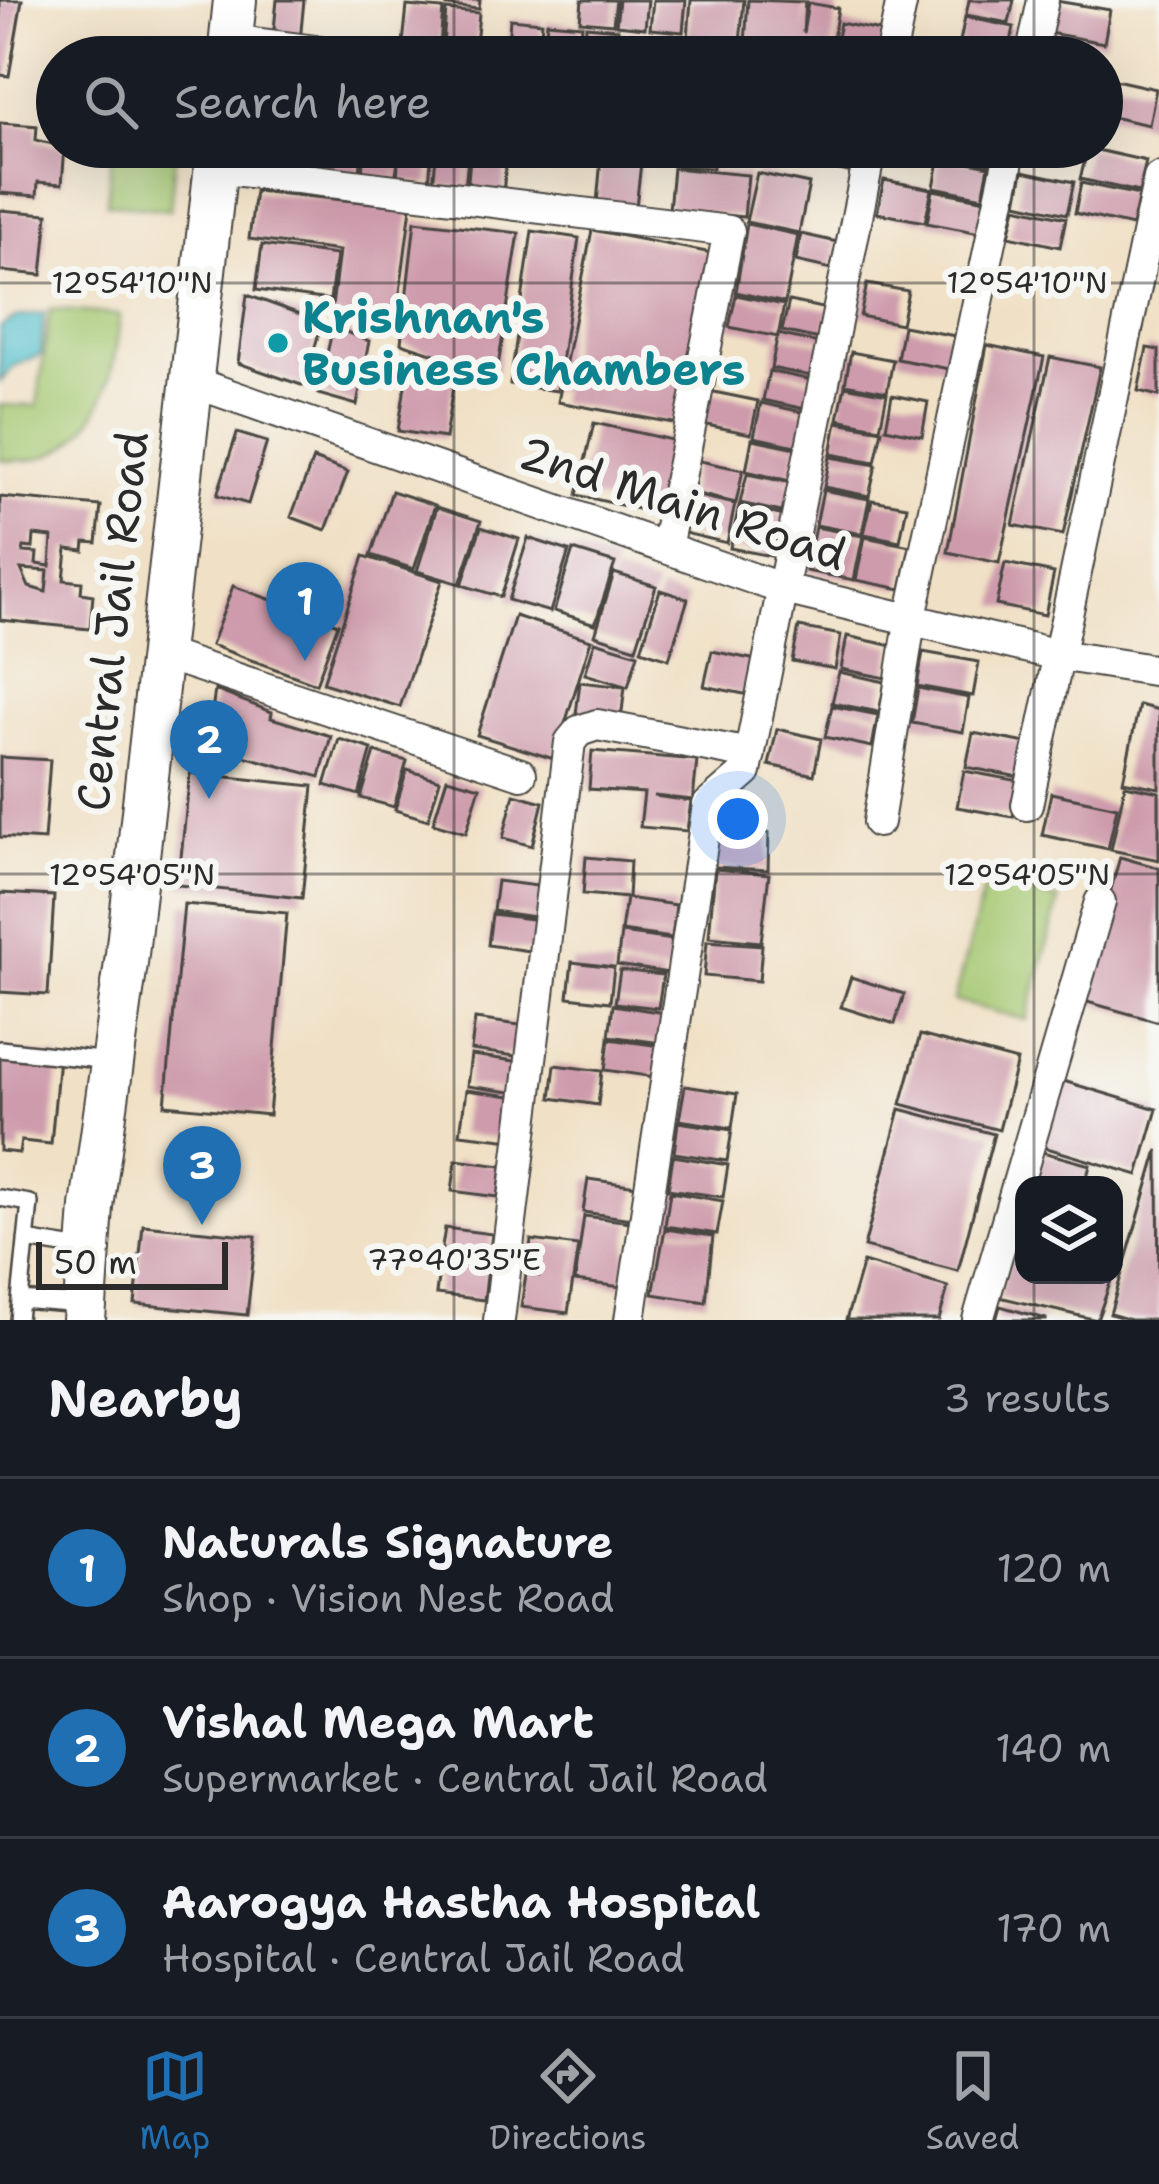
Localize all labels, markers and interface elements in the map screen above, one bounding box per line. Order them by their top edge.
search box [36,36,1123,168]
icon: search [78,69,144,135]
text: Search here [174,72,431,132]
text: 12°54'10"N [51,262,213,303]
text: 12°54'10"N [946,262,1108,303]
place label: Krishnan's Business Chambers [302,287,745,399]
marker: Krishnan's Business Chambers [265,330,291,356]
street label: 2nd Main Road [512,422,854,584]
street label: Central Jail Road [62,428,162,814]
pin: 1 [266,562,344,661]
pin: 2 [170,700,248,799]
your location [708,789,768,849]
text: 12°54'05"N [49,854,215,895]
text: 12°54'05"N [944,854,1110,895]
pin: 3 [163,1126,241,1225]
map controls [1015,1176,1123,1284]
button: layers [1015,1176,1123,1284]
scale bar [36,1236,228,1289]
text: 77°40'35"E [367,1239,541,1280]
text: 50 m [54,1240,137,1285]
text: Nearby [48,1364,243,1432]
text: 3 results [944,1372,1111,1424]
text: Naturals Signature [162,1512,613,1572]
text: 1 [78,1542,96,1594]
text: 120 m [996,1542,1111,1594]
text: Shop · Vision Nest Road [162,1572,614,1624]
text: Vishal Mega Mart [162,1692,594,1752]
text: 2 [73,1722,101,1774]
text: 140 m [995,1722,1111,1774]
text: Supermarket · Central Jail Road [162,1752,768,1804]
text: Aarogya Hastha Hospital [162,1872,760,1932]
text: 3 [73,1902,101,1954]
text: 170 m [996,1902,1111,1954]
text: Hospital · Central Jail Road [162,1932,685,1984]
tab: Map [140,2043,210,2160]
tab: Directions [489,2043,647,2160]
tab: Saved [926,2043,1019,2160]

